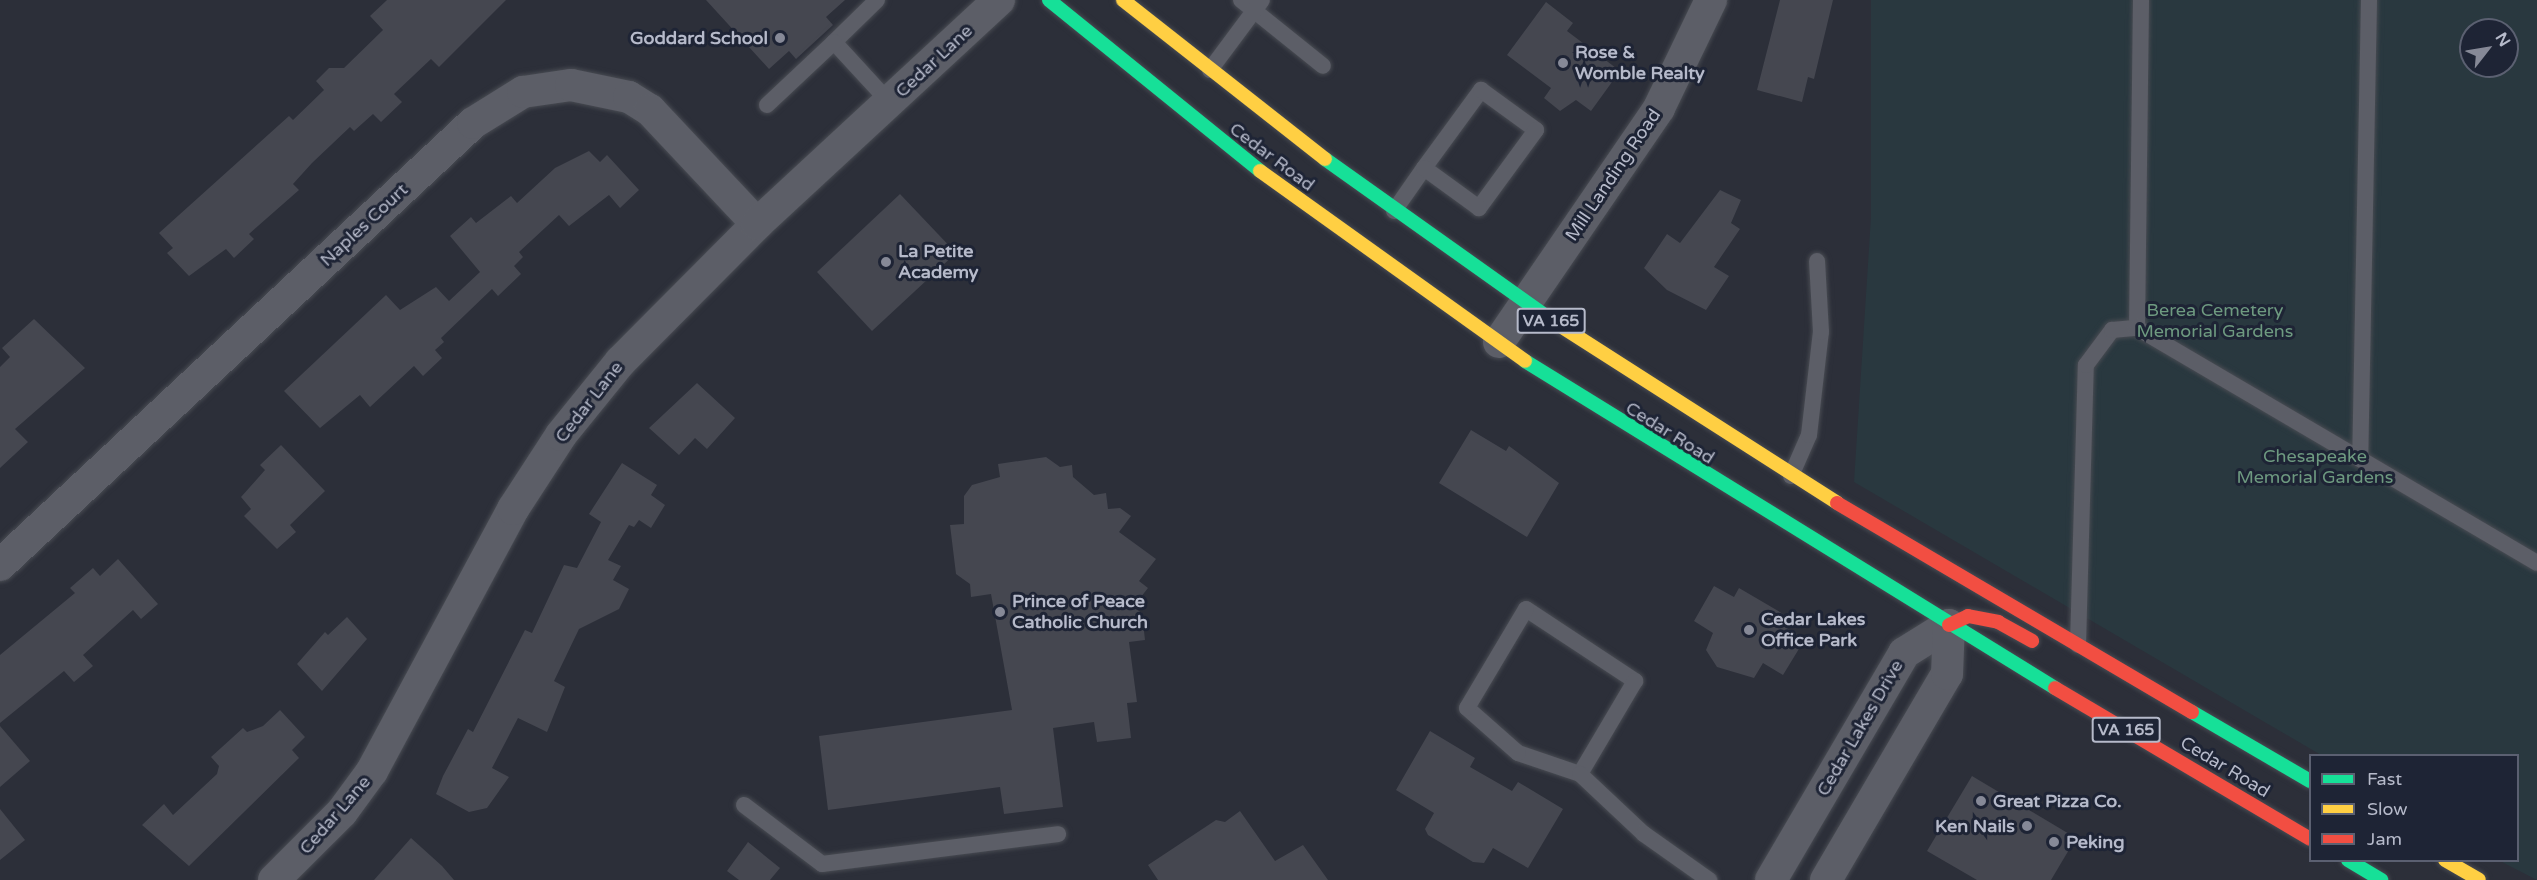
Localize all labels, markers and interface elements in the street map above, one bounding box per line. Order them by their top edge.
north arrow [2459,18,2519,78]
street label: Cedar Lane [891,20,977,102]
place label: Goddard School [630,27,768,49]
text: N [2491,29,2515,50]
marker: Goddard School [773,31,787,45]
place label: Rose & Womble Realty [1575,42,1705,84]
marker: Rose & Womble Realty [1556,56,1570,70]
street label: Mill Landing Road [1561,105,1665,245]
street label: Cedar Road [1225,118,1319,196]
street label: Naples Court [316,179,412,271]
place label: La Petite Academy [898,241,978,284]
marker: La Petite Academy [879,255,893,269]
park label: Berea Cemetery Memorial Gardens [2137,300,2293,342]
road number: VA 165 [1516,308,1586,334]
street label: Cedar Lane [551,357,627,447]
street label: Cedar Road [1622,397,1718,469]
park label: Chesapeake Memorial Gardens [2237,446,2393,488]
place label: Prince of Peace Catholic Church [1012,591,1148,634]
marker: Prince of Peace Catholic Church [993,605,1007,619]
place label: Cedar Lakes Office Park [1761,609,1865,652]
marker: Cedar Lakes Office Park [1742,623,1756,637]
street label: Cedar Lakes Drive [1812,656,1908,800]
road number: VA 165 [2092,717,2160,743]
street label: Cedar Road [2176,732,2274,802]
legend [2309,754,2519,862]
text: Fast [2367,768,2402,790]
street label: Cedar Lane [295,771,375,859]
place label: Great Pizza Co. [1993,790,2122,812]
marker: Great Pizza Co. [1974,794,1988,808]
text: Slow [2367,798,2408,820]
place label: Ken Nails [1935,815,2015,837]
marker: Ken Nails [2020,819,2034,833]
text: Jam [2367,828,2402,850]
place label: Peking [2066,831,2125,853]
marker: Peking [2047,835,2061,849]

